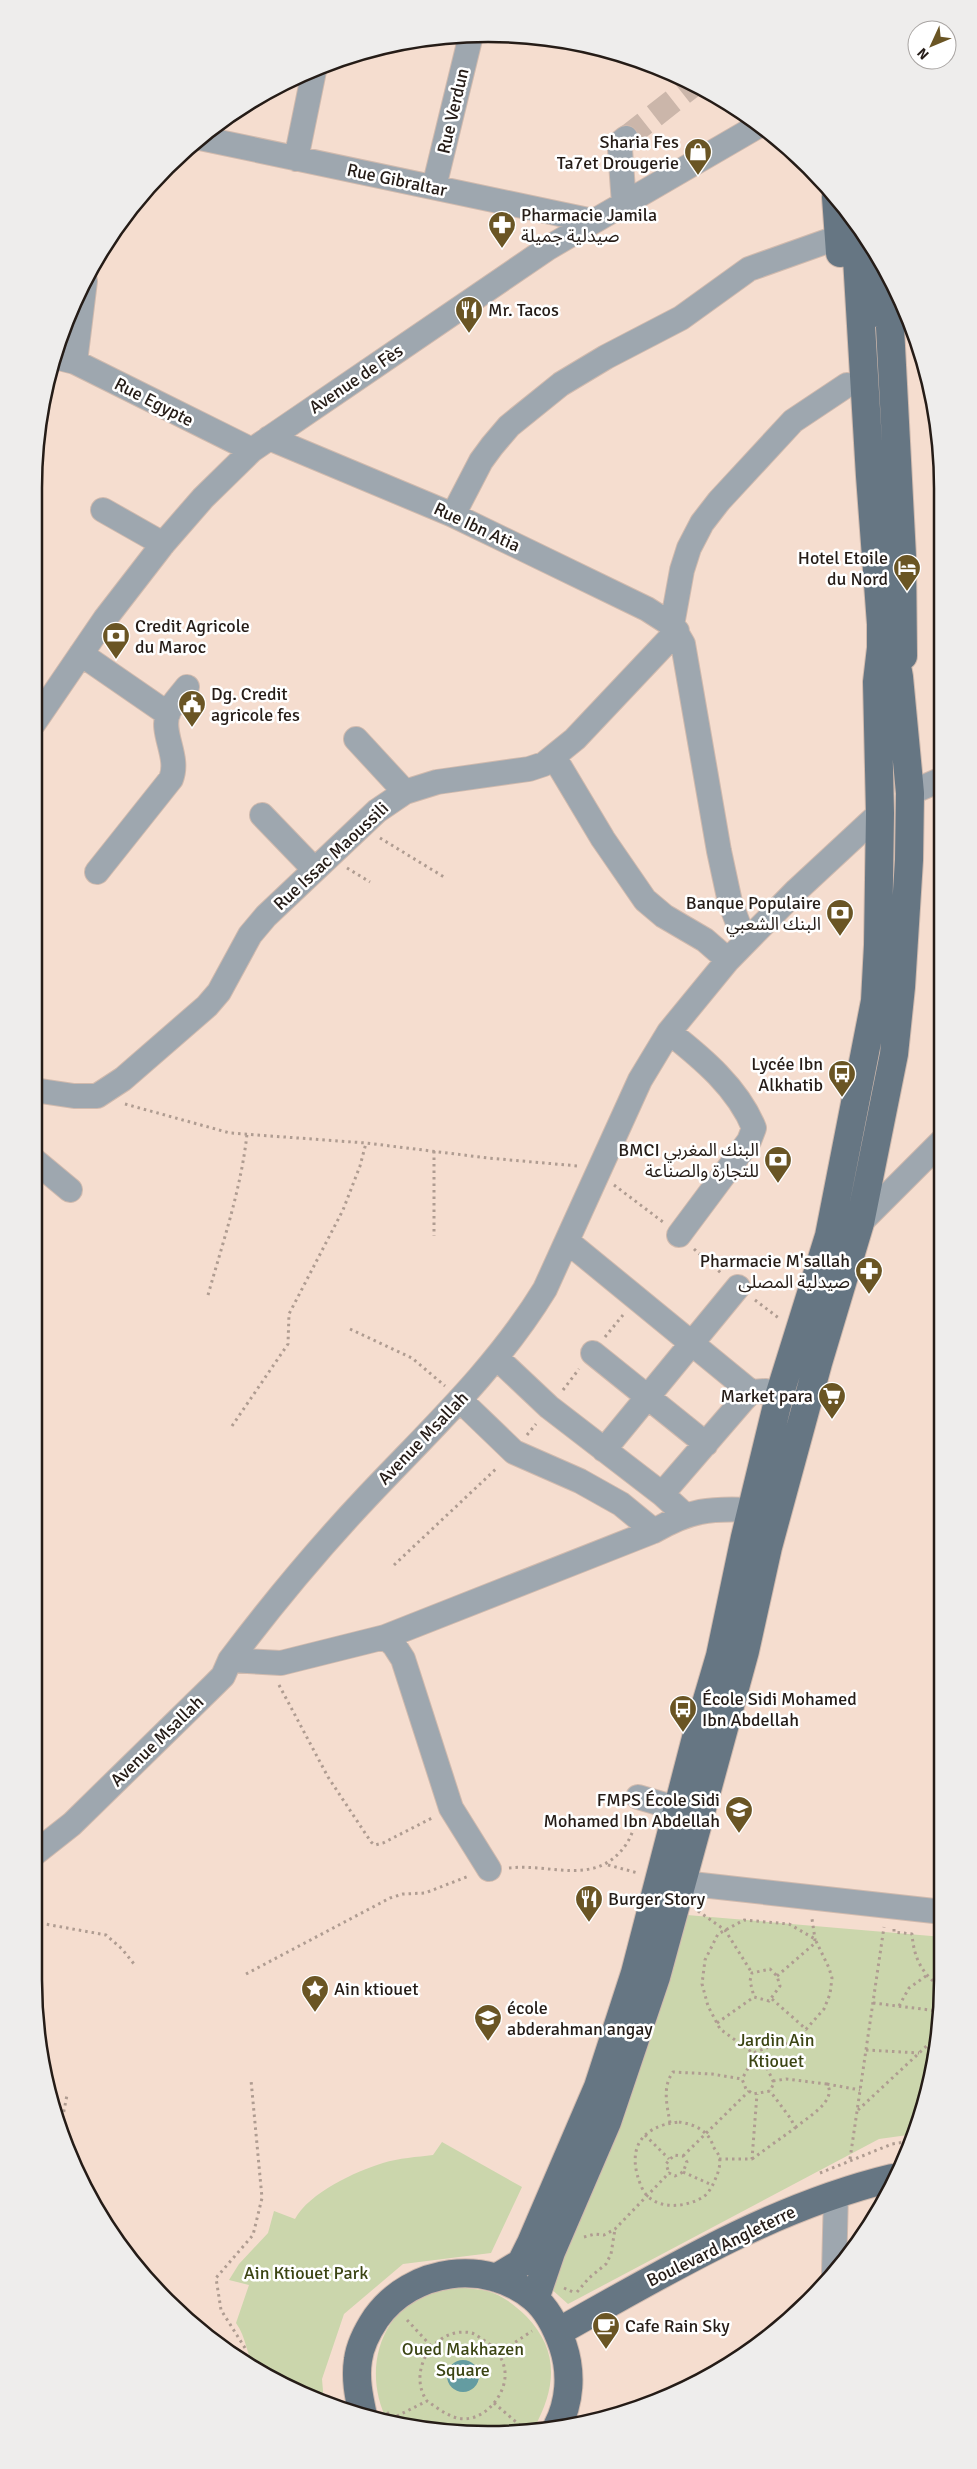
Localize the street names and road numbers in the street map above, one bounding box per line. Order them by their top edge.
street label: Rue Verdun [432,66,474,156]
street label: Rue Gibraltar [345,159,449,201]
street label: Avenue de Fès [305,339,407,418]
street label: Rue Egypte [111,373,197,431]
street label: Rue Ibn Atia [430,497,524,557]
street label: Rue Issac Maoussili [269,797,393,915]
street label: Avenue Msallah [373,1387,473,1489]
street label: Avenue Msallah [106,1691,208,1791]
street label: Boulevard Angleterre [643,2200,799,2292]

